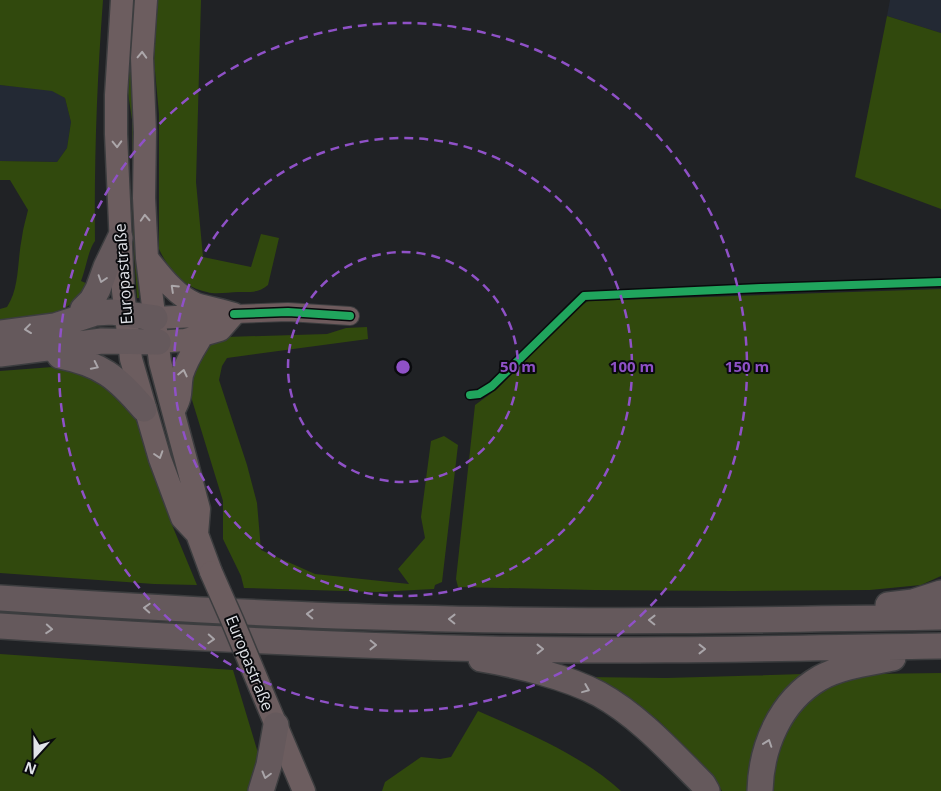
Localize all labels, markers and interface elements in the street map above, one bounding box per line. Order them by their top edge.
one-way arrow [137,51,147,59]
one-way arrow [111,140,122,148]
one-way arrow [140,213,151,221]
street label: Europastraße [108,223,138,325]
one-way arrow [97,274,107,282]
one-way arrow [171,285,180,294]
one-way arrow [23,323,31,334]
text: 50 m [500,356,536,376]
text: 100 m [610,356,654,376]
text: 150 m [725,356,769,376]
centre of rings [394,358,412,376]
one-way arrow [90,360,99,370]
one-way arrow [177,369,188,378]
one-way arrow [153,451,163,459]
one-way arrow [143,602,151,613]
one-way arrow [305,609,313,619]
street label: Europastraße [221,612,279,714]
one-way arrow [448,614,456,624]
one-way arrow [648,615,656,625]
one-way arrow [45,624,53,635]
one-way arrow [207,633,215,644]
one-way arrow [370,639,378,650]
one-way arrow [536,644,544,654]
one-way arrow [698,644,706,654]
one-way arrow [581,683,590,693]
north arrow [10,731,60,781]
one-way arrow [763,740,773,748]
text: N [21,758,39,780]
one-way arrow [261,771,272,780]

